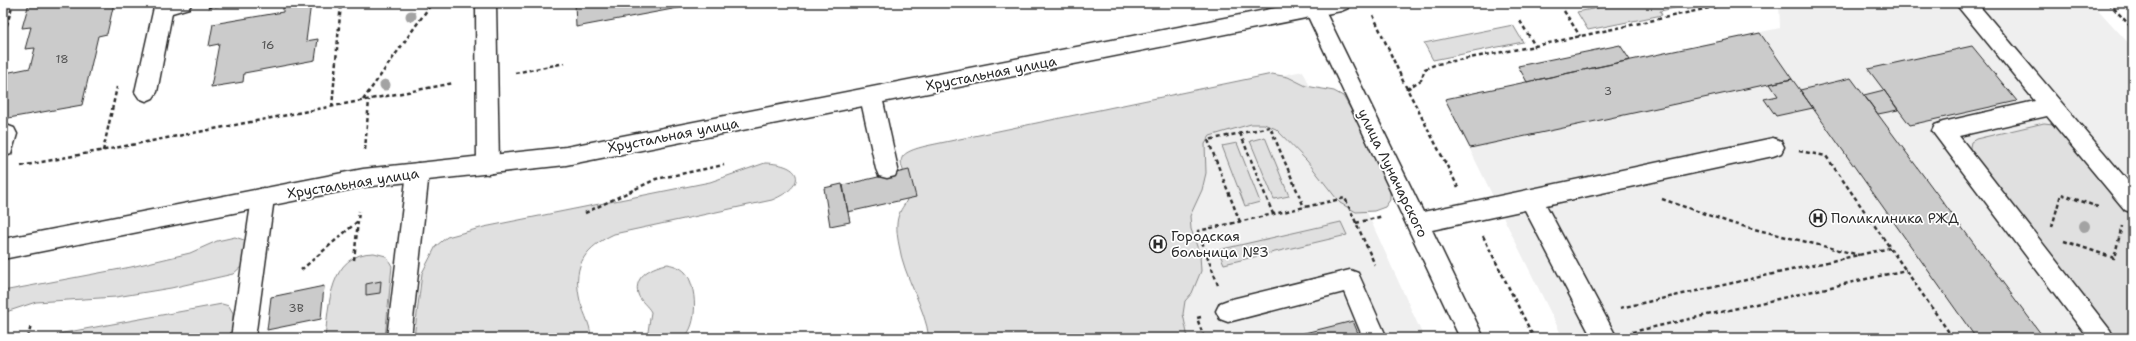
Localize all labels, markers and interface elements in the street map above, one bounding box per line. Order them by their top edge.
house number: 16 [261,37,275,53]
house number: 18 [55,51,69,67]
street label: Хрустальная улица [924,51,1058,95]
house number: 3 [1604,83,1612,99]
street label: улица Луначарского [1354,106,1432,240]
street label: Хрустальная улица [606,113,740,157]
street label: Хрустальная улица [286,164,420,202]
hospital icon: Поликлиника РЖД [1808,208,1828,228]
place label: Поликлиника РЖД [1831,209,1959,227]
place label: Городская больница №3 [1171,227,1269,261]
hospital icon: Городская больница №3 [1148,234,1168,254]
house number: 3В [288,300,304,316]

